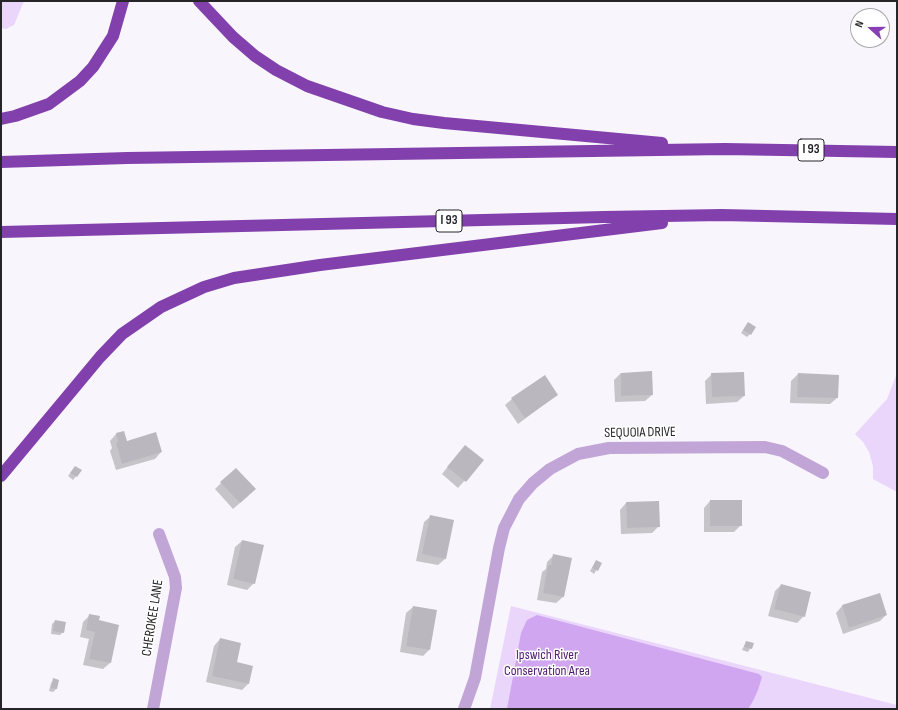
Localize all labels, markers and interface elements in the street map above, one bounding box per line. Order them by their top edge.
north arrow [850,8,890,48]
text: N [852,19,866,29]
road number: I 93 [798,139,824,161]
road number: I 93 [436,210,462,232]
street label: SEQUOIA DRIVE [604,424,676,442]
street label: CHEROKEE LANE [139,579,167,657]
park label: Ipswich River Conservation Area [504,647,590,680]

